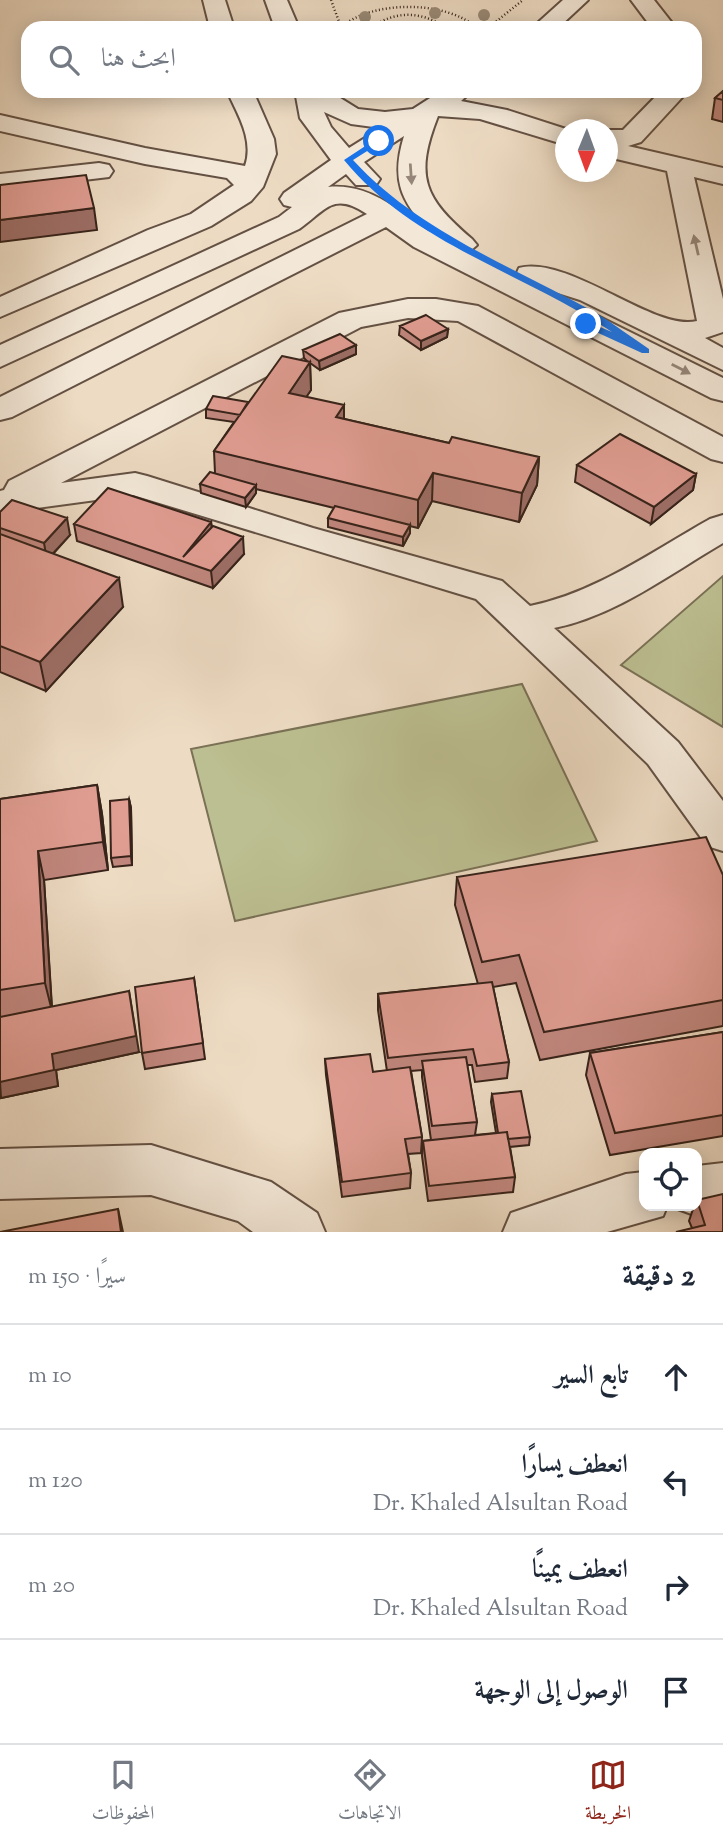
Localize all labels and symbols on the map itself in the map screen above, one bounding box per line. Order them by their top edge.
north arrow [555,119,618,182]
route start [363,125,394,156]
one-way arrow [406,163,417,185]
one-way arrow [690,234,701,256]
route end [570,308,601,339]
one-way arrow [671,364,691,375]

